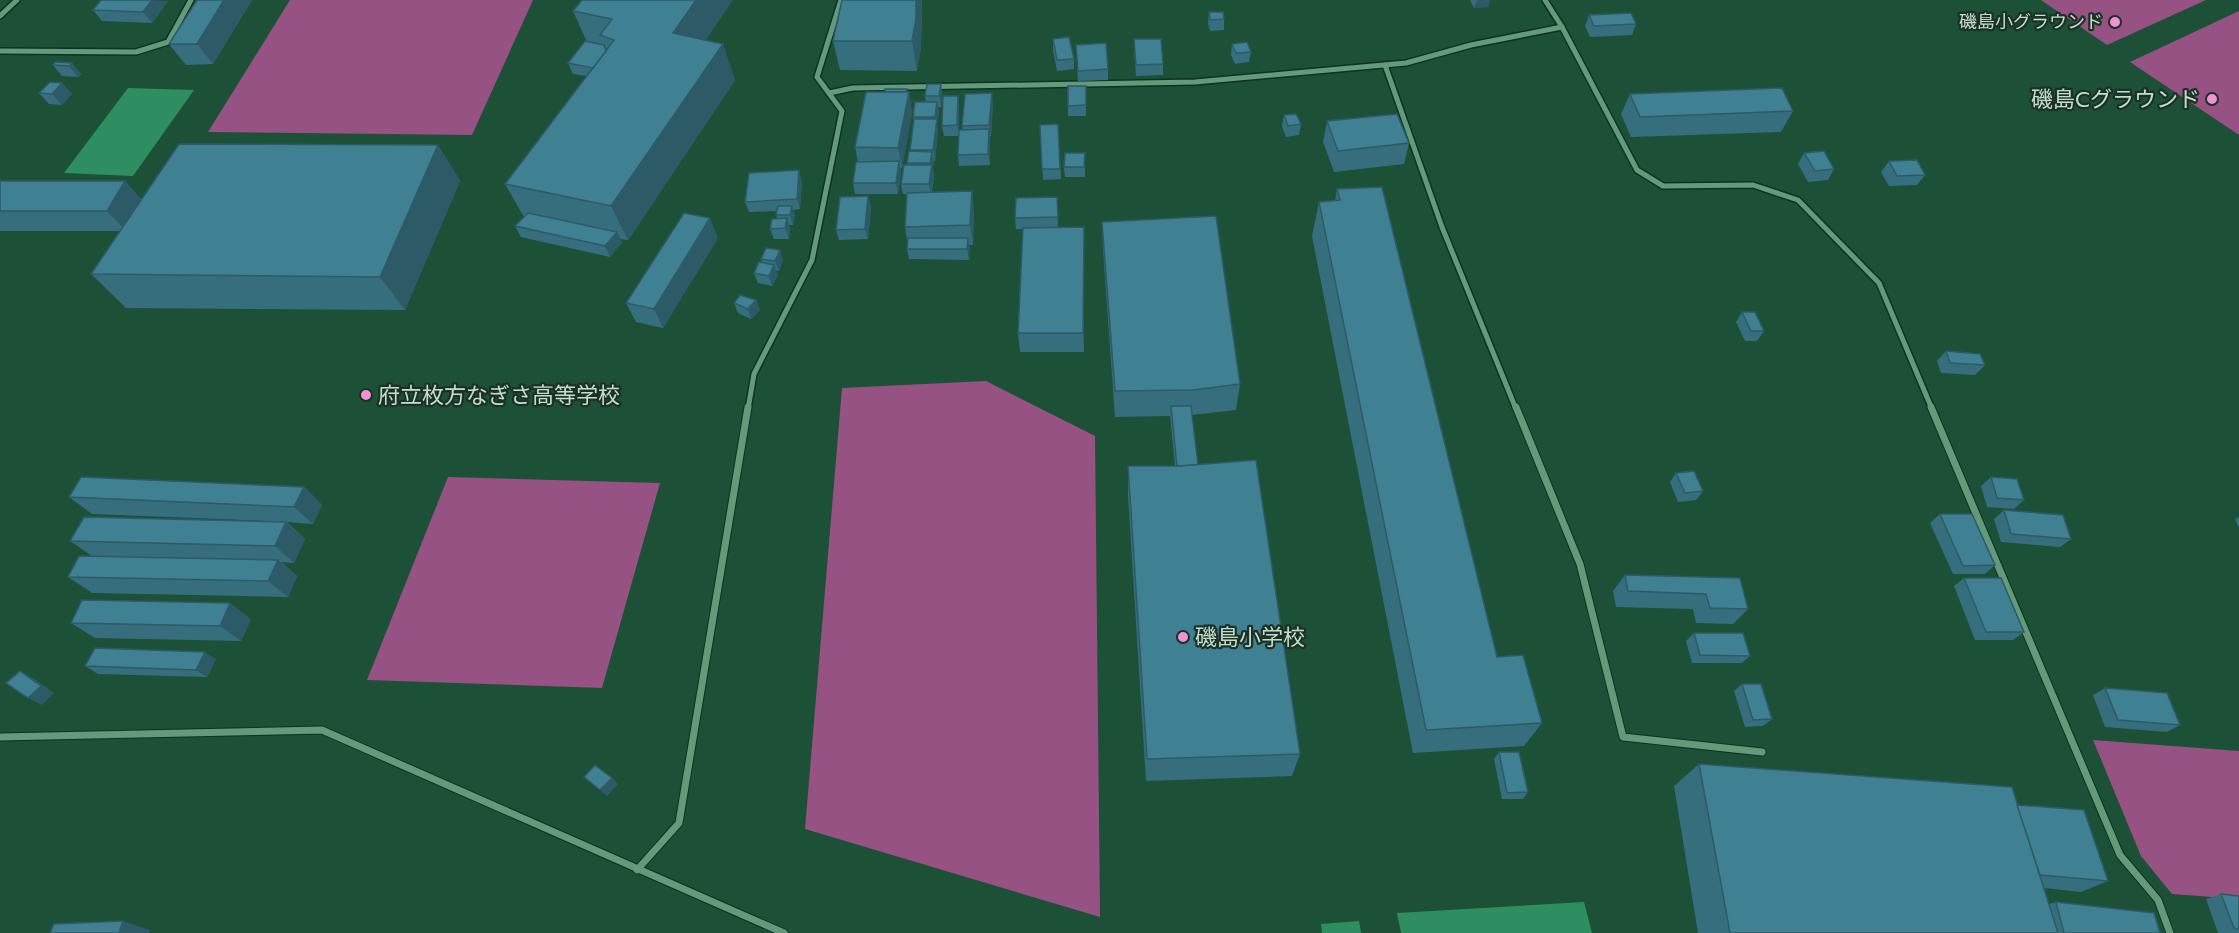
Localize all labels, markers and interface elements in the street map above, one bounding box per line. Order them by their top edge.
place label: 磯島小グラウンド [1959,10,2103,32]
marker: 磯島小グラウンド [2108,15,2122,29]
place label: 磯島Cグラウンド [2031,85,2200,112]
marker: 磯島Cグラウンド [2205,92,2219,106]
place label: 府立枚方なぎさ高等学校 [378,381,620,408]
marker: 府立枚方なぎさ高等学校 [359,388,373,402]
place label: 磯島小学校 [1195,623,1305,650]
marker: 磯島小学校 [1176,630,1190,644]

